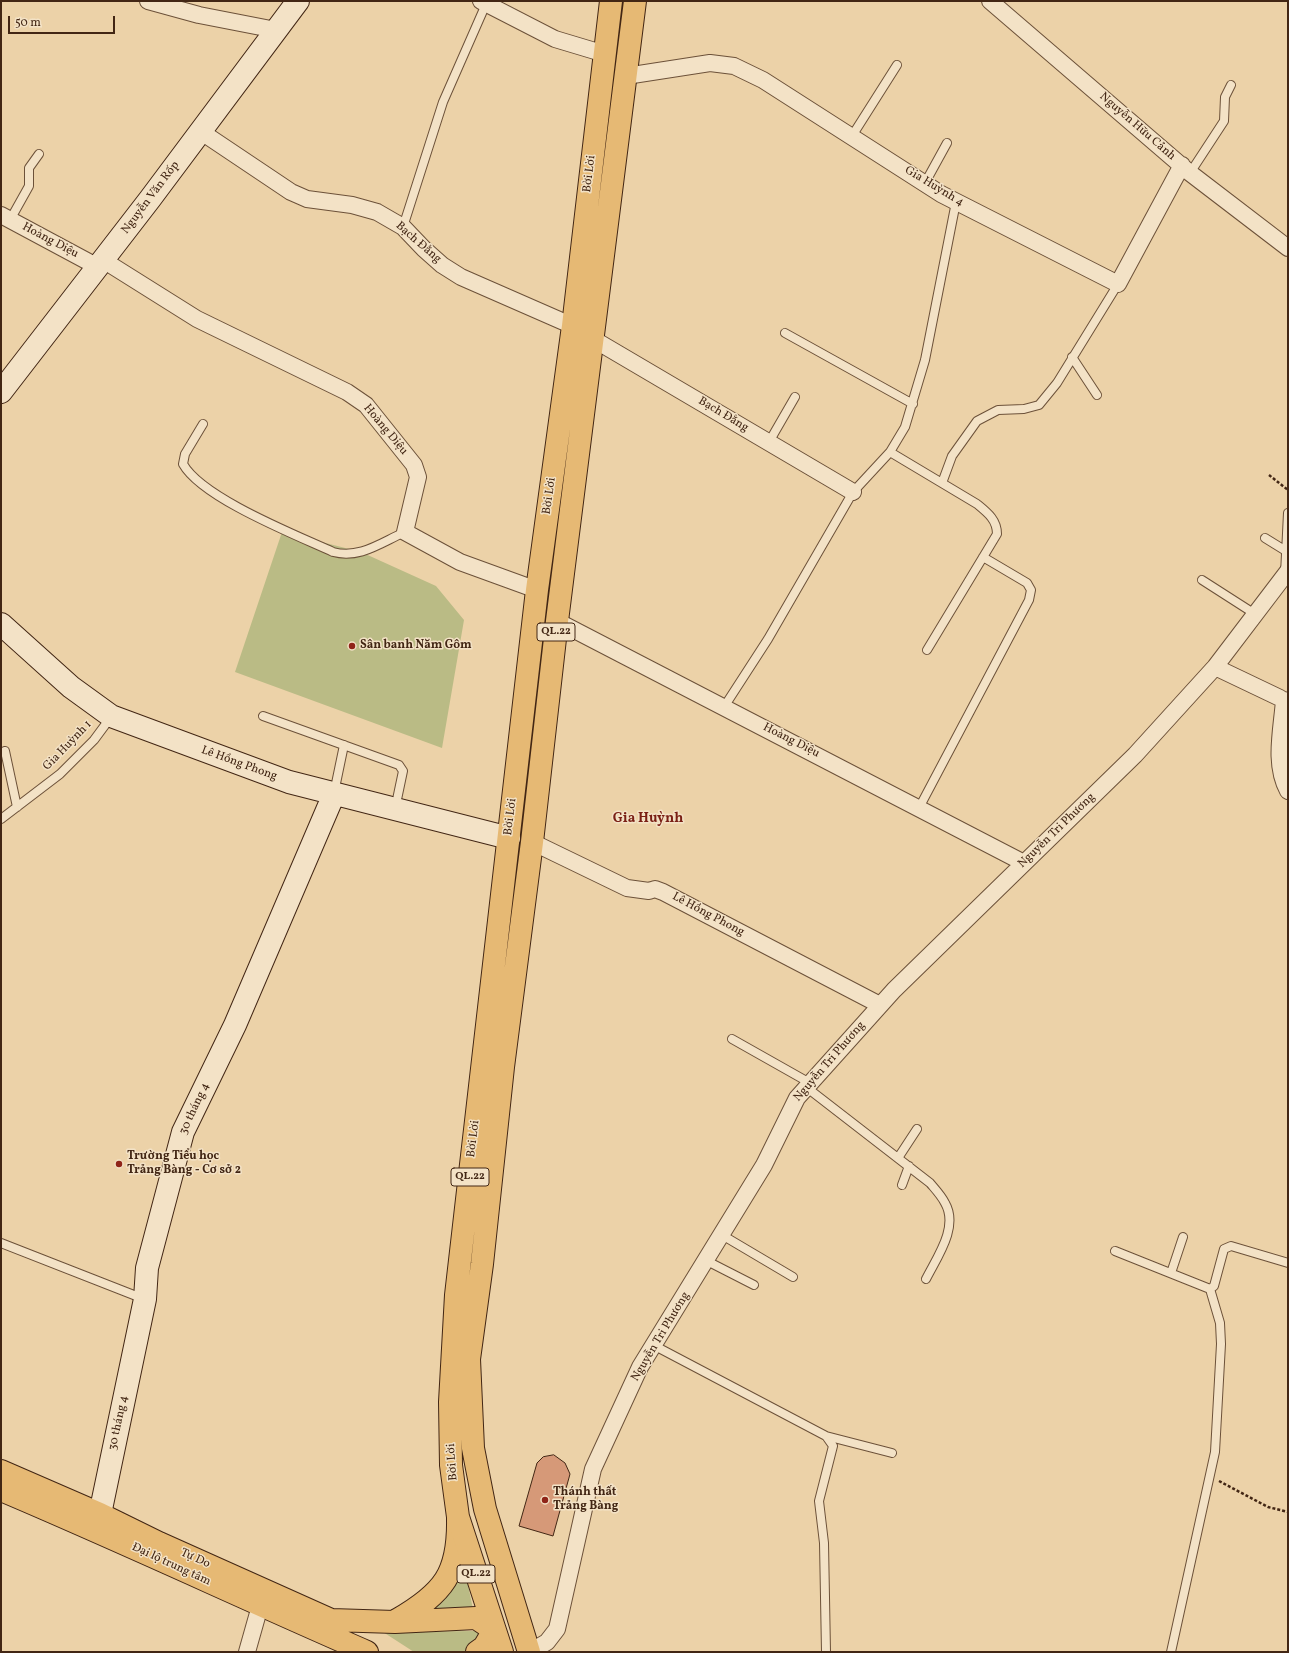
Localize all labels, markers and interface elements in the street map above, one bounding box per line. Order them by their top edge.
scale bar [10,8,117,34]
text: 50 m [15,15,41,31]
street label: Nguyễn Hữu Cảnh [1096,90,1178,164]
street label: Bời Lời [581,155,599,193]
street label: Nguyễn Văn Rốp [119,159,183,237]
street label: Gia Huỳnh 4 [902,164,966,210]
street label: Bạch Đằng [392,219,444,267]
street label: Hoàng Diệu [19,220,81,262]
street label: Bạch Đằng [695,394,751,436]
street label: Hoàng Diệu [360,402,410,458]
street label: Bời Lời [540,477,560,515]
road number: QL.22 [537,623,575,641]
place label: Sân banh Năm Gôm [360,639,472,653]
marker: Sân banh Năm Gôm [347,641,357,651]
street label: Gia Huỳnh 1 [41,718,95,774]
street label: Hoàng Diệu [760,721,822,761]
street label: Lê Hồng Phong [199,744,279,784]
street label: Nguyễn Tri Phương [1015,790,1099,872]
street label: Bời Lời [502,798,520,836]
district label: Gia Huỳnh [613,811,683,827]
street label: Lê Hồng Phong [669,890,747,940]
street label: Nguyễn Tri Phương [791,1019,869,1105]
street label: 30 tháng 4 [177,1081,213,1137]
street label: Bời Lời [465,1120,483,1158]
place label: Trường Tiểu học Trảng Bàng - Cơ sở 2 [127,1150,241,1178]
marker: Trường Tiểu học Trảng Bàng - Cơ sở 2 [114,1159,124,1169]
road number: QL.22 [451,1168,489,1186]
street label: Nguyễn Tri Phương [629,1290,693,1384]
street label: 30 tháng 4 [106,1394,132,1452]
street label: Bời Lời [445,1443,461,1481]
place label: Thánh thất Trảng Bàng [553,1486,618,1514]
marker: Thánh thất Trảng Bàng [540,1495,550,1505]
street label: Đại lộ trung tâm [129,1540,213,1590]
street label: Tự Do [178,1546,212,1572]
road number: QL.22 [457,1565,495,1583]

